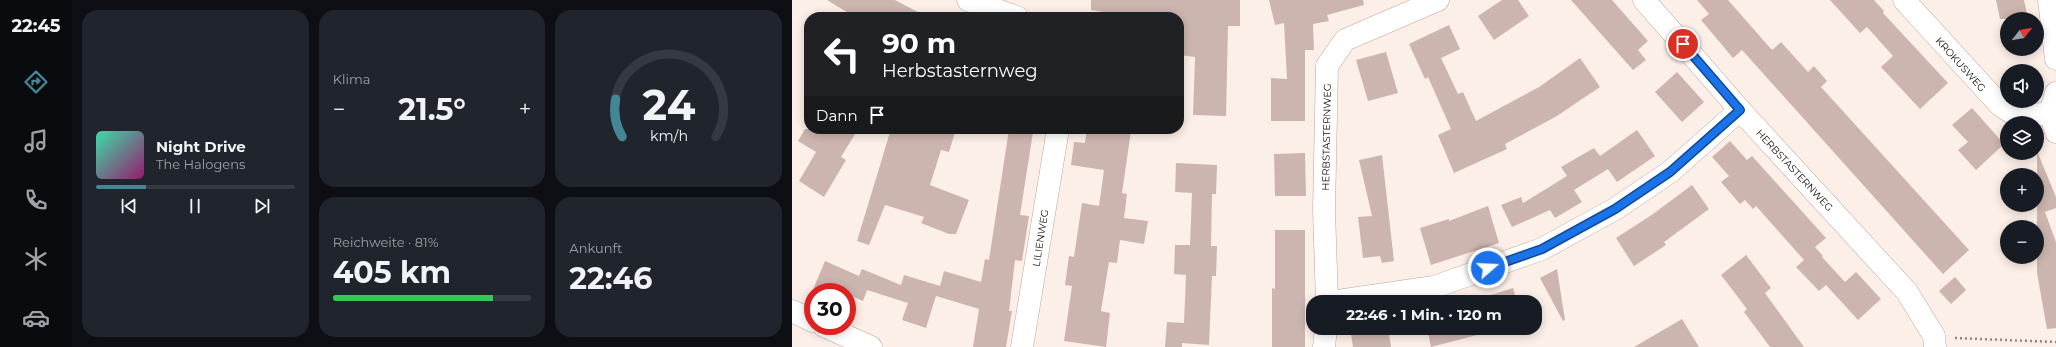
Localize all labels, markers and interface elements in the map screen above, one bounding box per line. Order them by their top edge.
north arrow [2000,12,2044,56]
map controls [2000,12,2044,264]
text: 22:45 [11,15,61,37]
text: 90 m [882,26,956,60]
pin [1666,27,1700,61]
icon: left [816,28,868,80]
icon: arrive [1672,33,1694,55]
street label: KROKUSWEG [1933,34,1989,94]
text: Herbstasternweg [882,60,1038,82]
button: sound [2000,64,2044,108]
icon: directions [22,68,50,96]
text: Klima [333,71,370,87]
text: 24 [642,79,695,129]
street label: HERBSTASTERNWEG [1319,83,1334,191]
text: 21.5° [398,91,466,128]
text: − [333,96,345,123]
text: + [519,96,531,123]
icon: arrive [866,104,888,126]
text: Dann [816,106,858,125]
button: layers [2000,116,2044,160]
text: km/h [650,126,688,144]
icon: music [22,127,50,155]
street label: HERBSTASTERNWEG [1753,127,1836,214]
text: Night Drive [156,137,246,156]
text: The Halogens [156,156,245,172]
button: + [2000,168,2044,212]
icon: phone [22,186,50,214]
icon: previous [118,195,140,217]
icon: pause [184,195,206,217]
icon: next [251,195,273,217]
street label: LILIENWEG [1030,208,1051,268]
button: − [2000,220,2044,264]
text: Reichweite · 81% [333,234,439,250]
text: Ankunft [569,240,622,256]
icon: climate [22,245,50,273]
position arrow [1467,247,1509,289]
text: 405 km [333,254,451,291]
text: 22:46 [569,260,652,297]
speed limit sign: 30 [804,283,856,335]
icon: car [22,304,50,332]
text: 22:46 · 1 Min. · 120 m [1346,305,1502,324]

